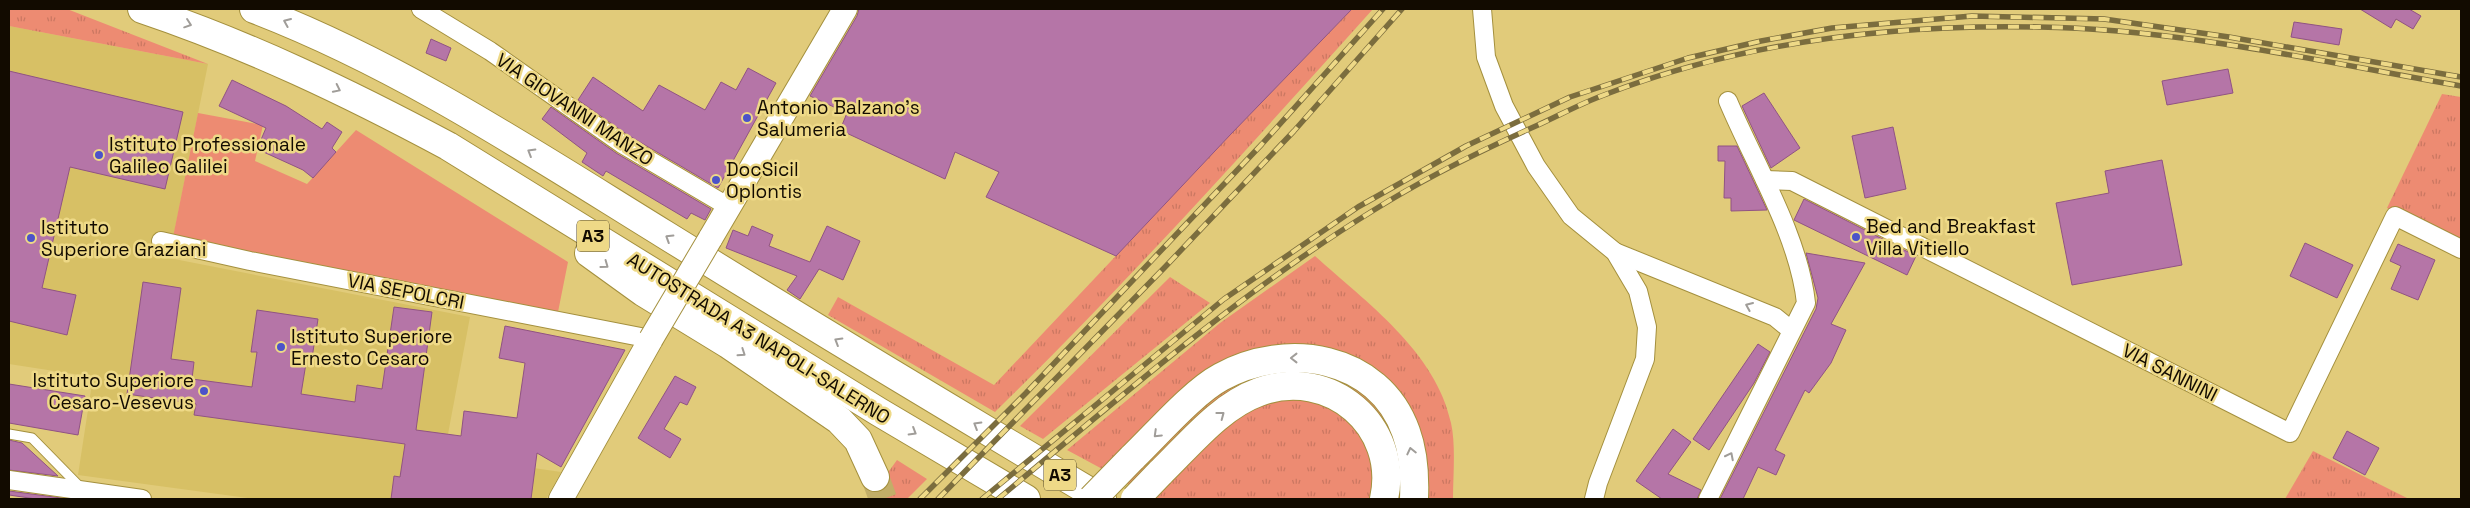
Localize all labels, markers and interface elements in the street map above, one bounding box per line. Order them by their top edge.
one-way arrow [283,17,292,28]
one-way arrow [184,19,192,29]
street label: VIA GIOVANNI MANZO [491,47,658,171]
one-way arrow [332,83,341,93]
place label: Antonio Balzano's Salumeria [757,95,920,142]
marker: Antonio Balzano's Salumeria [741,112,753,124]
place label: Istituto Professionale Galileo Galilei [109,132,306,179]
marker: Istituto Professionale Galileo Galilei [93,149,105,161]
one-way arrow [528,149,537,158]
place label: DocSicil Oplontis [726,157,802,204]
marker: DocSicil Oplontis [710,174,722,186]
place label: Bed and Breakfast Villa Vitiello [1866,214,2036,261]
place label: Istituto Superiore Graziani [41,215,206,262]
road number: A3 [577,220,609,252]
marker: Bed and Breakfast Villa Vitiello [1850,231,1862,243]
marker: Istituto Superiore Graziani [25,232,37,244]
one-way arrow [666,234,675,244]
street label: AUTOSTRADA A3 NAPOLI-SALERNO [623,247,895,430]
one-way arrow [600,259,609,268]
street label: VIA SEPOLCRI [345,268,466,315]
one-way arrow [1745,301,1754,312]
place label: Istituto Superiore Ernesto Cesaro [291,324,453,371]
one-way arrow [834,338,843,347]
street label: VIA SANNINI [2118,338,2222,407]
marker: Istituto Superiore Ernesto Cesaro [275,341,287,353]
one-way arrow [736,347,745,356]
one-way arrow [1290,353,1298,363]
place label: Istituto Superiore Cesaro-Vesevus [32,368,194,415]
marker: Istituto Superiore Cesaro-Vesevus [198,385,210,397]
one-way arrow [1215,413,1224,421]
one-way arrow [973,422,982,432]
one-way arrow [907,425,916,435]
one-way arrow [1154,428,1163,437]
one-way arrow [1406,446,1417,455]
one-way arrow [1724,452,1734,461]
road number: A3 [1044,460,1076,490]

